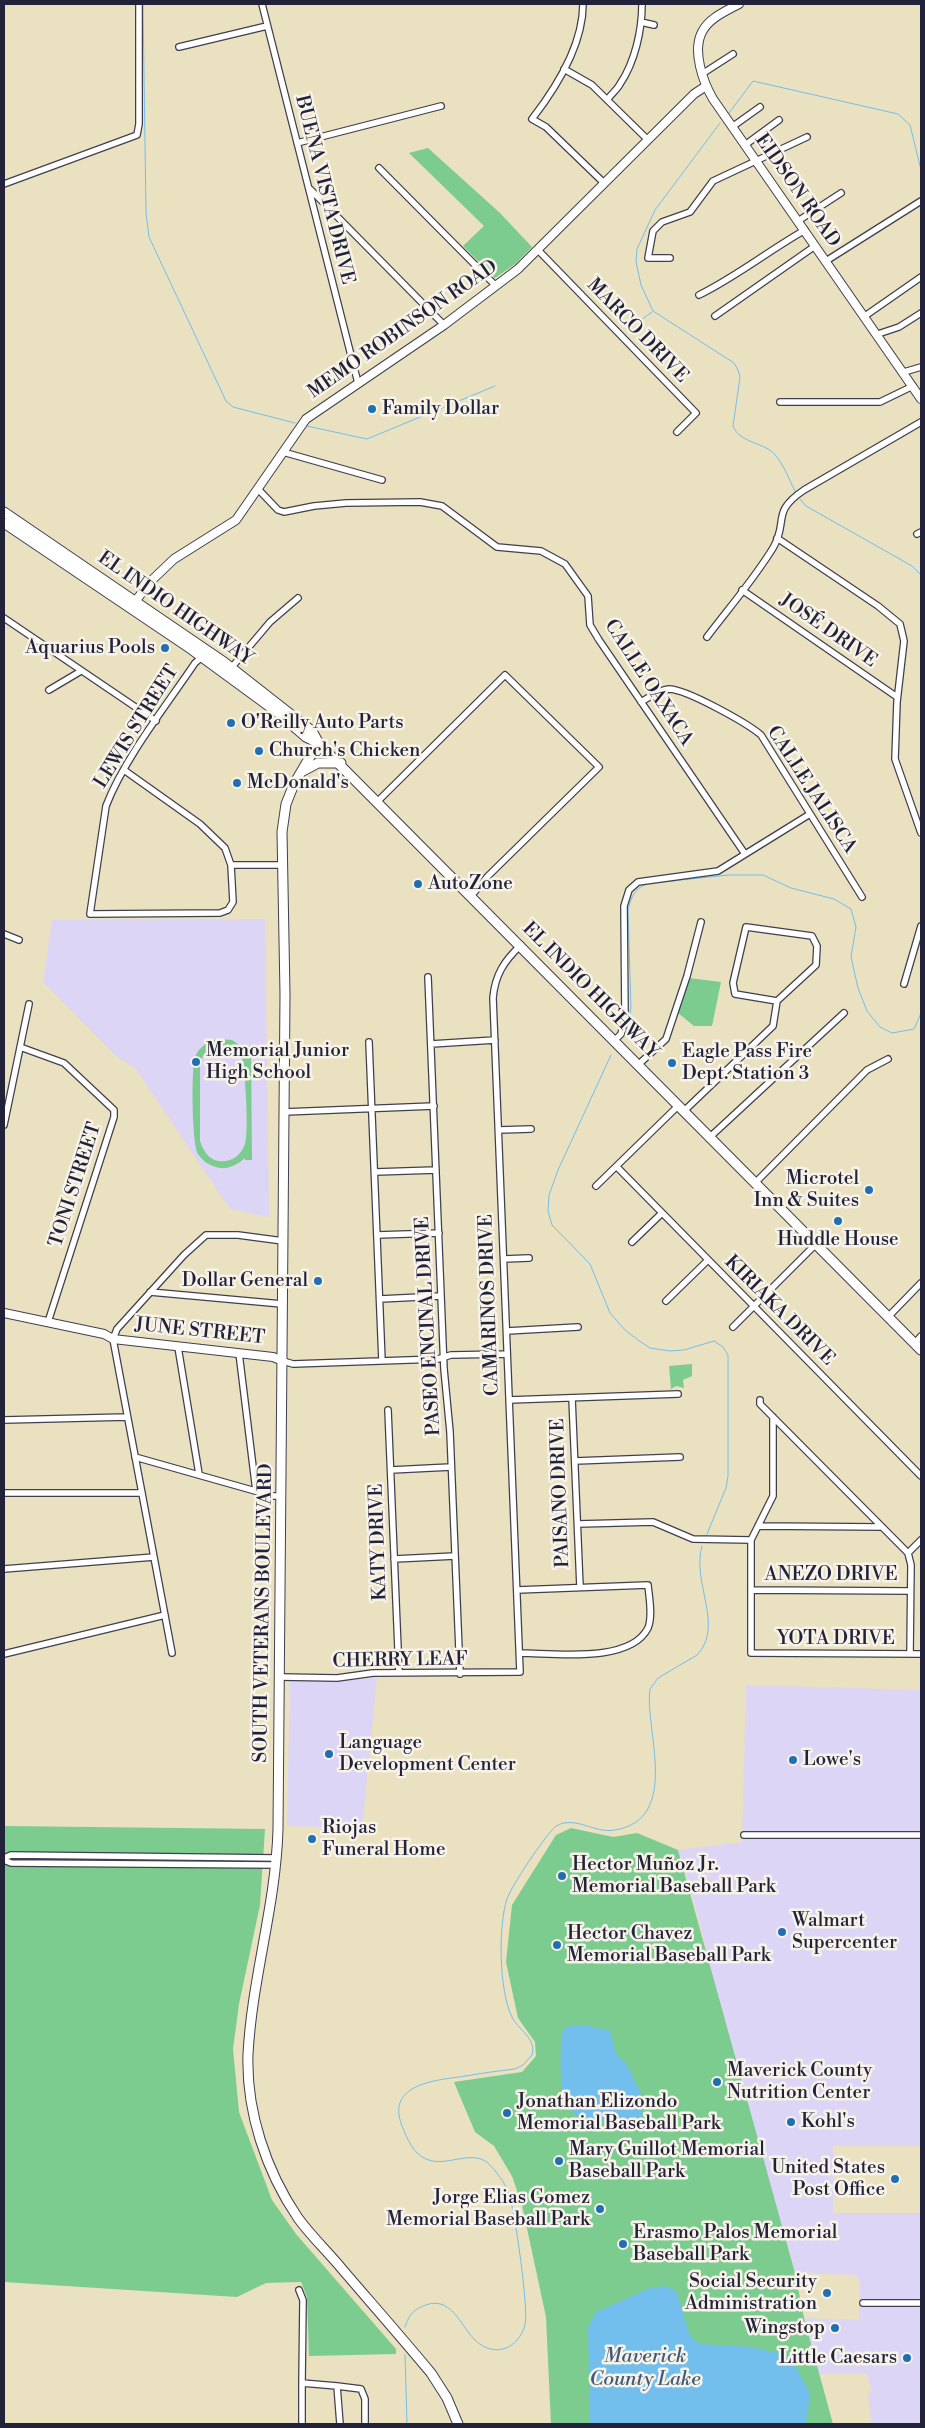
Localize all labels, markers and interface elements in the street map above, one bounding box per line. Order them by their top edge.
street label: BUENA VISTA DRIVE [289,93,359,287]
street label: EIDSON ROAD [749,130,845,252]
street label: MEMO ROBINSON ROAD [304,256,502,404]
street label: MARCO DRIVE [581,274,693,388]
place label: Family Dollar [382,398,499,420]
marker: Family Dollar [366,403,378,415]
street label: EL INDIO HIGHWAY [93,547,257,671]
street label: JOSÉ DRIVE [775,589,881,673]
street label: CALLE OAXACA [599,616,697,750]
place label: Aquarius Pools [25,637,155,659]
marker: Aquarius Pools [159,642,171,654]
street label: LEWIS STREET [90,661,184,793]
place label: O'Reilly Auto Parts [241,712,404,734]
marker: O'Reilly Auto Parts [225,717,237,729]
street label: CALLE JALISCA [761,722,861,858]
place label: Church's Chicken [269,740,420,762]
marker: Church's Chicken [253,745,265,757]
place label: McDonald's [247,772,349,794]
marker: McDonald's [231,777,243,789]
place label: AutoZone [428,873,513,895]
marker: AutoZone [412,878,424,890]
street label: EL INDIO HIGHWAY [517,918,663,1064]
place label: Memorial Junior High School [206,1040,349,1084]
place label: Eagle Pass Fire Dept. Station 3 [682,1041,812,1085]
marker: Memorial Junior High School [190,1056,202,1068]
marker: Eagle Pass Fire Dept. Station 3 [666,1057,678,1069]
street label: TONI STREET [45,1120,107,1250]
place label: Microtel Inn & Suites [754,1168,859,1212]
marker: Microtel Inn & Suites [863,1184,875,1196]
street label: CAMARINOS DRIVE [475,1214,505,1396]
marker: Huddle House [832,1215,844,1227]
street label: PASEO ENCINAL DRIVE [412,1216,446,1436]
place label: Huddle House [777,1229,899,1251]
street label: KIRIAKA DRIVE [719,1251,839,1371]
place label: Dollar General [182,1270,308,1292]
marker: Dollar General [312,1275,324,1287]
street label: JUNE STREET [134,1314,266,1350]
street label: PAISANO DRIVE [547,1418,575,1568]
street label: SOUTH VETERANS BOULEVARD [250,1463,278,1763]
street label: KATY DRIVE [366,1483,392,1601]
street label: ANEZO DRIVE [764,1564,898,1586]
street label: YOTA DRIVE [777,1628,895,1650]
street label: CHERRY LEAF [332,1648,468,1674]
place label: Language Development Center [339,1732,516,1776]
marker: Language Development Center [323,1748,335,1760]
place label: Lowe's [803,1749,861,1771]
marker: Lowe's [787,1754,799,1766]
place label: Riojas Funeral Home [322,1817,446,1861]
marker: Riojas Funeral Home [306,1833,318,1845]
place label: Hector Muñoz Jr. Memorial Baseball Park [572,1854,776,1898]
marker: Hector Muñoz Jr. Memorial Baseball Park [556,1870,568,1882]
place label: Walmart Supercenter [792,1910,897,1954]
place label: Hector Chavez Memorial Baseball Park [567,1923,771,1967]
marker: Walmart Supercenter [776,1926,788,1938]
marker: Hector Chavez Memorial Baseball Park [551,1939,563,1951]
place label: Maverick County Nutrition Center [727,2060,872,2104]
marker: Maverick County Nutrition Center [711,2076,723,2088]
place label: Jonathan Elizondo Memorial Baseball Park [517,2091,721,2135]
marker: Jonathan Elizondo Memorial Baseball Park [501,2107,513,2119]
place label: Kohl's [801,2111,855,2133]
marker: Kohl's [785,2116,797,2128]
place label: Mary Guillot Memorial Baseball Park [569,2139,765,2183]
marker: Mary Guillot Memorial Baseball Park [553,2155,565,2167]
place label: United States Post Office [771,2157,885,2201]
marker: United States Post Office [889,2173,901,2185]
place label: Jorge Elias Gomez Memorial Baseball Park [386,2187,590,2231]
marker: Jorge Elias Gomez Memorial Baseball Park [594,2203,606,2215]
place label: Erasmo Palos Memorial Baseball Park [633,2222,837,2266]
marker: Erasmo Palos Memorial Baseball Park [617,2238,629,2250]
place label: Social Security Administration [685,2271,817,2315]
marker: Social Security Administration [821,2287,833,2299]
place label: Wingstop [744,2317,825,2339]
marker: Wingstop [829,2322,841,2334]
water label: Maverick County Lake [590,2345,700,2392]
place label: Little Caesars [779,2347,897,2369]
marker: Little Caesars [901,2352,913,2364]

